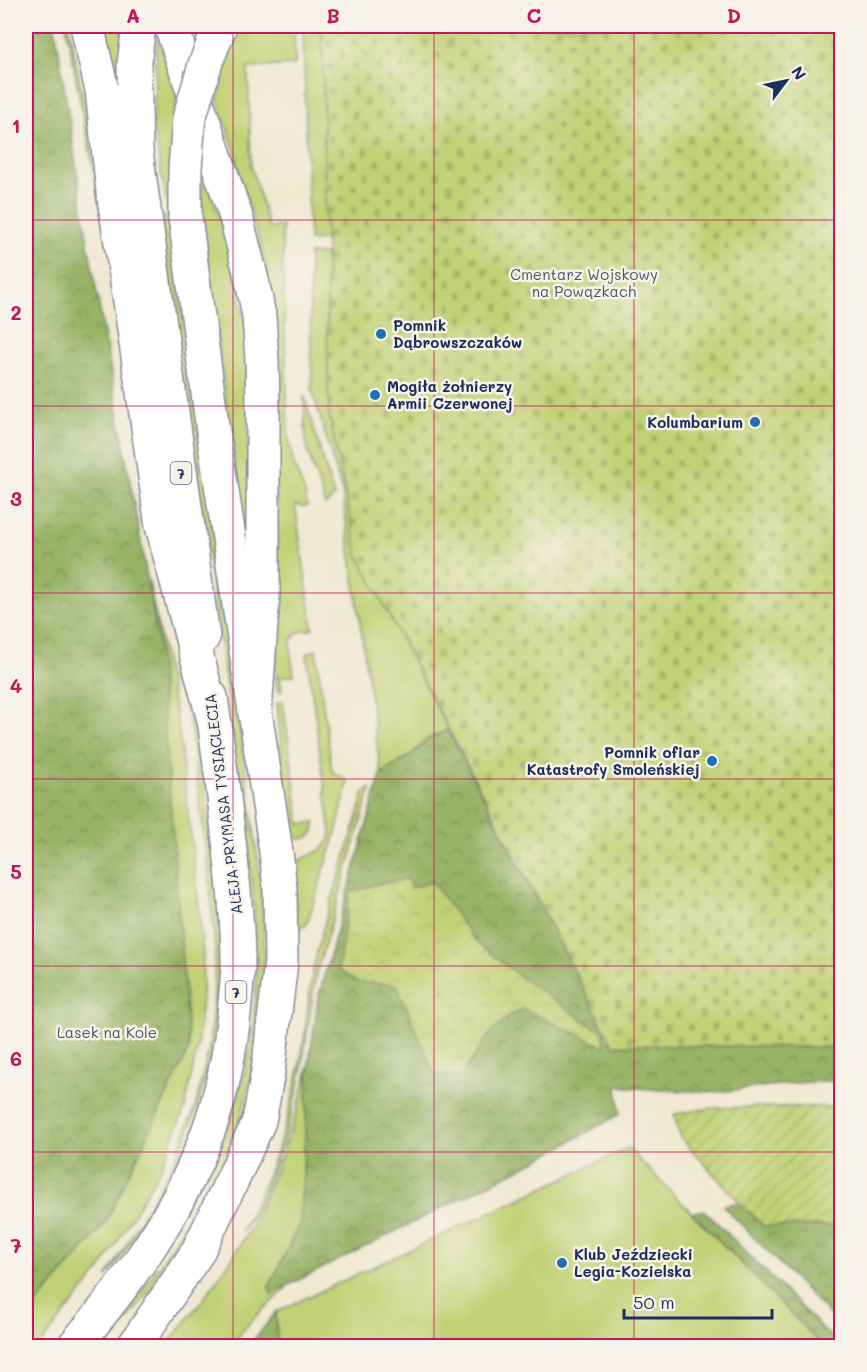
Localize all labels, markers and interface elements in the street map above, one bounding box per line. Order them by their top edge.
text: A [126,2,140,28]
text: B [326,2,340,28]
text: C [527,2,542,28]
text: D [727,2,741,28]
north arrow [756,51,816,111]
text: N [787,62,811,84]
text: 1 [12,112,20,138]
park label: Cmentarz Wojskowy na Powązkach [510,264,658,301]
text: 2 [10,299,22,325]
place label: Pomnik Dąbrowszczaków [393,315,522,352]
marker: Pomnik Dąbrowszczaków [374,327,388,341]
place label: Mogiła żołnierzy Armii Czerwonej [387,376,513,413]
marker: Mogiła żołnierzy Armii Czerwonej [368,388,382,402]
place label: Kolumbarium [647,412,743,432]
marker: Kolumbarium [748,415,762,429]
road number: 7 [170,462,192,484]
text: 3 [10,485,22,511]
text: 4 [10,672,23,698]
street label: ALEJA PRYMASA TYSIĄCLECIA [200,692,246,916]
place label: Pomnik ofiar Katastrofy Smoleńskiej [527,742,700,779]
marker: Pomnik ofiar Katastrofy Smoleńskiej [705,754,719,768]
text: 5 [10,858,22,884]
road number: 7 [226,981,246,1003]
park label: Lasek na Kole [57,1022,157,1042]
text: 6 [10,1045,22,1071]
text: 7 [10,1232,22,1258]
place label: Klub Jeździecki Legia-Kozielska [574,1244,693,1281]
marker: Klub Jeździecki Legia-Kozielska [555,1256,569,1270]
scale bar [624,1282,772,1320]
text: 50 m [633,1290,675,1314]

